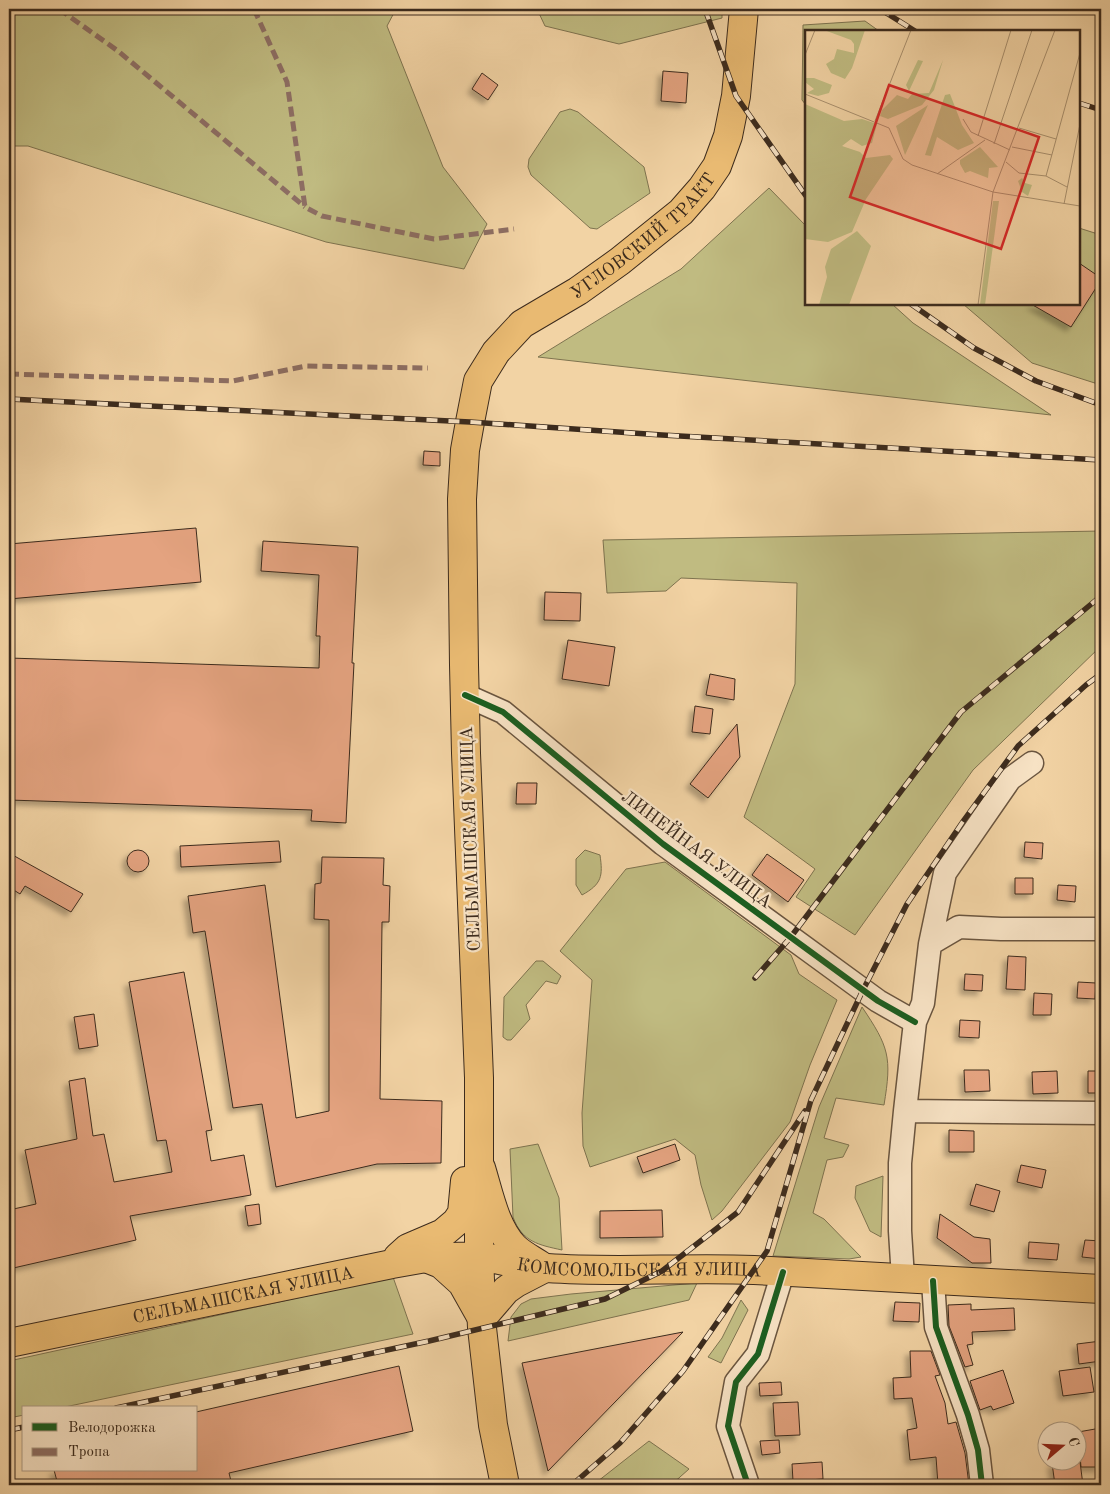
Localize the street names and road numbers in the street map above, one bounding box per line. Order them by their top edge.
street label: УГЛОВСКИЙ ТРАКТ [568,170,719,303]
street label: СЕЛЬМАШСКАЯ УЛИЦА [458,726,484,952]
street label: ЛИНЕЙНАЯ УЛИЦА [618,784,778,912]
street label: КОМСОМОЛЬСКАЯ УЛИЦА [515,1256,762,1280]
street label: СЕЛЬМАШСКАЯ УЛИЦА [131,1264,356,1327]

